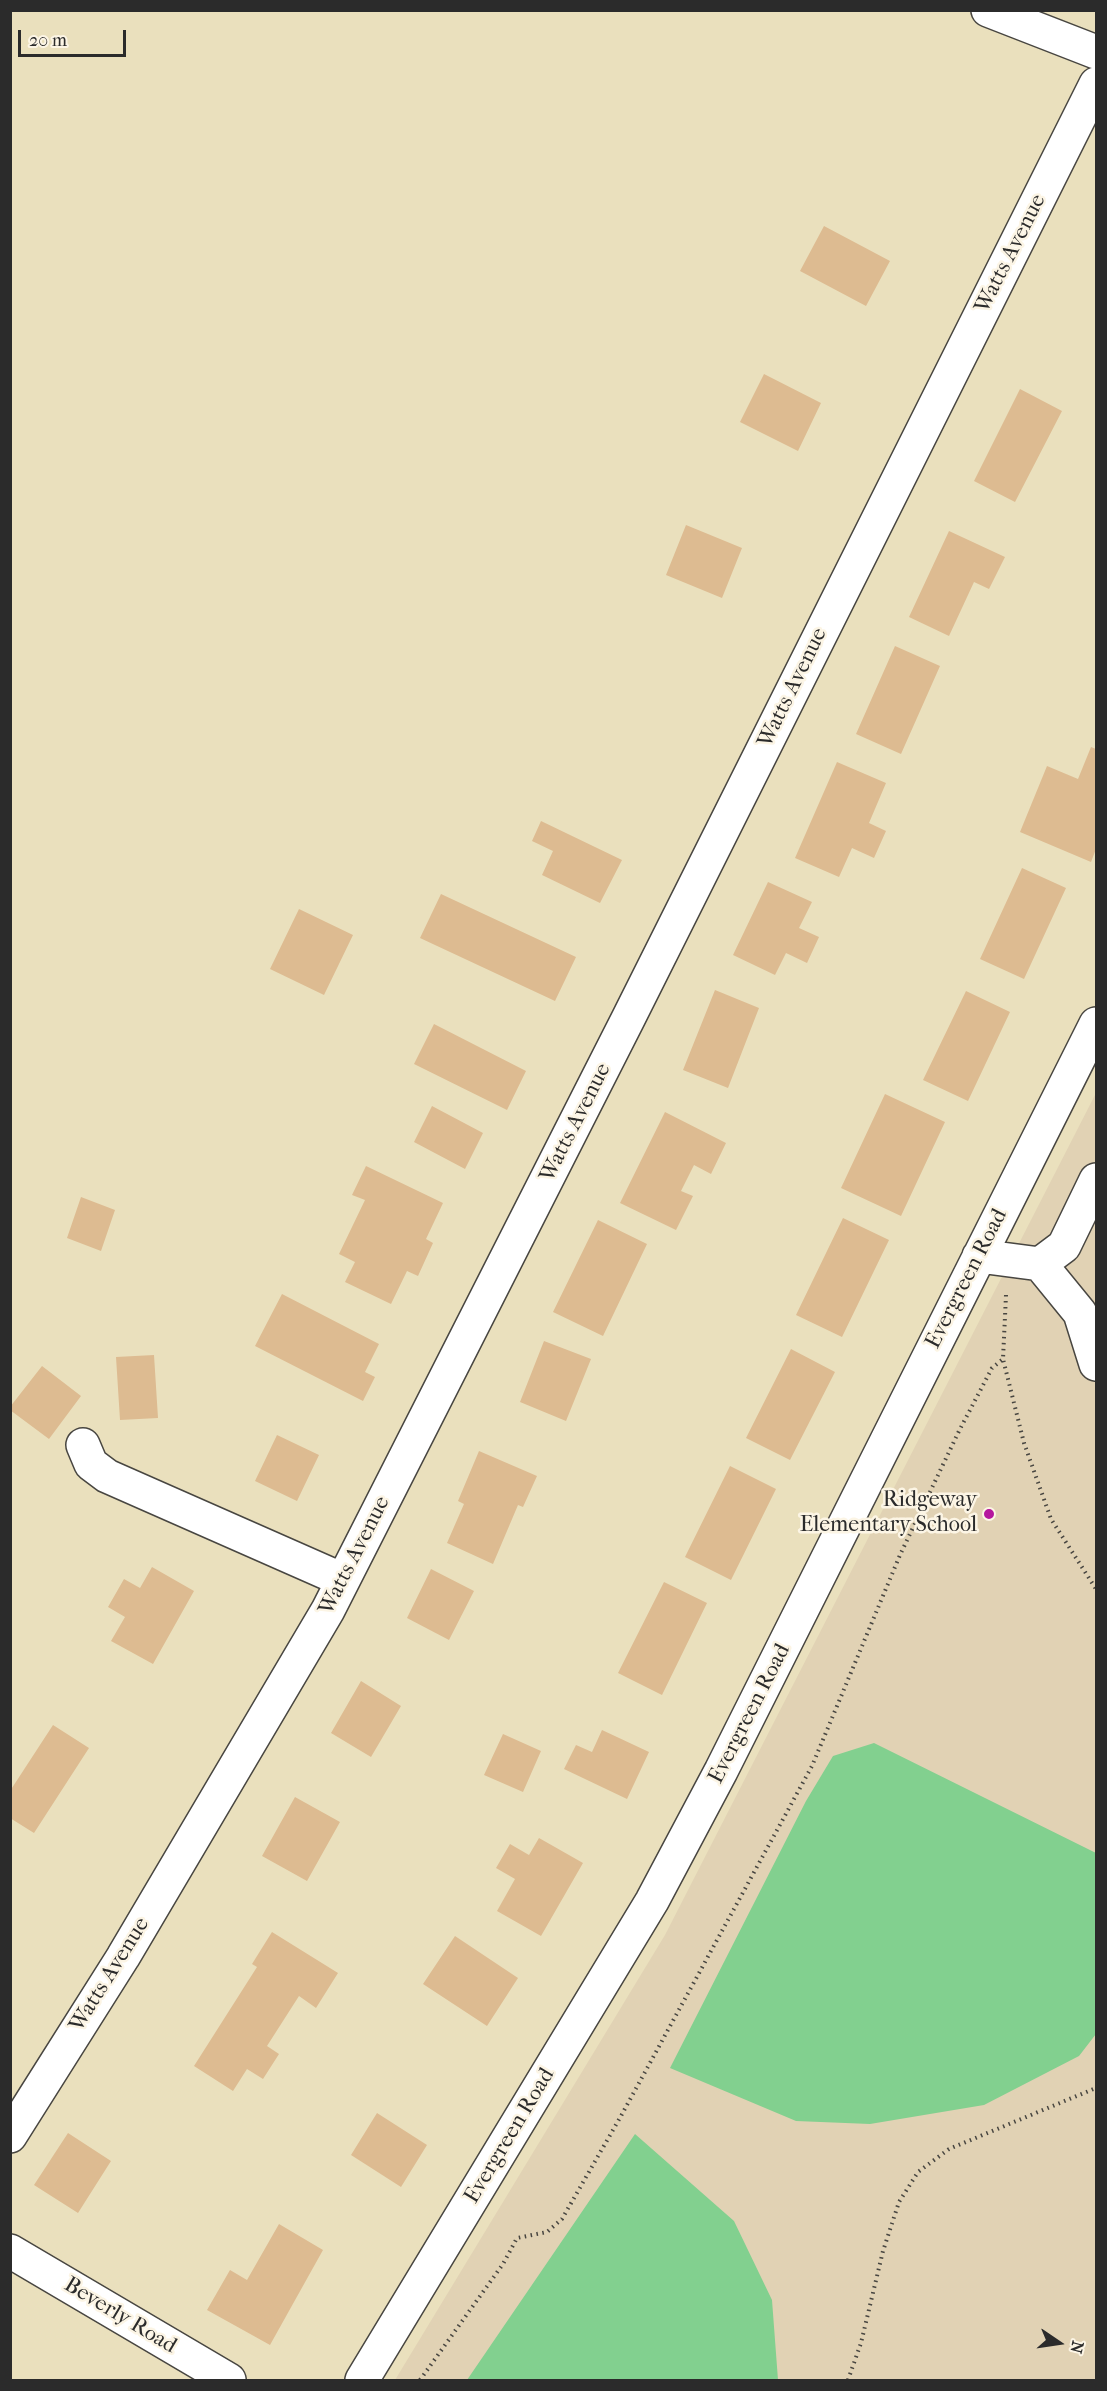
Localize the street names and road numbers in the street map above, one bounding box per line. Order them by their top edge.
street label: Watts Avenue [970,190,1052,318]
street label: Watts Avenue [753,624,833,752]
street label: Watts Avenue [535,1059,617,1187]
street label: Evergreen Road [920,1205,1014,1353]
street label: Watts Avenue [314,1492,396,1620]
street label: Evergreen Road [703,1640,797,1788]
street label: Watts Avenue [64,1913,156,2037]
street label: Evergreen Road [459,2064,561,2208]
street label: Beverly Road [59,2272,181,2360]

